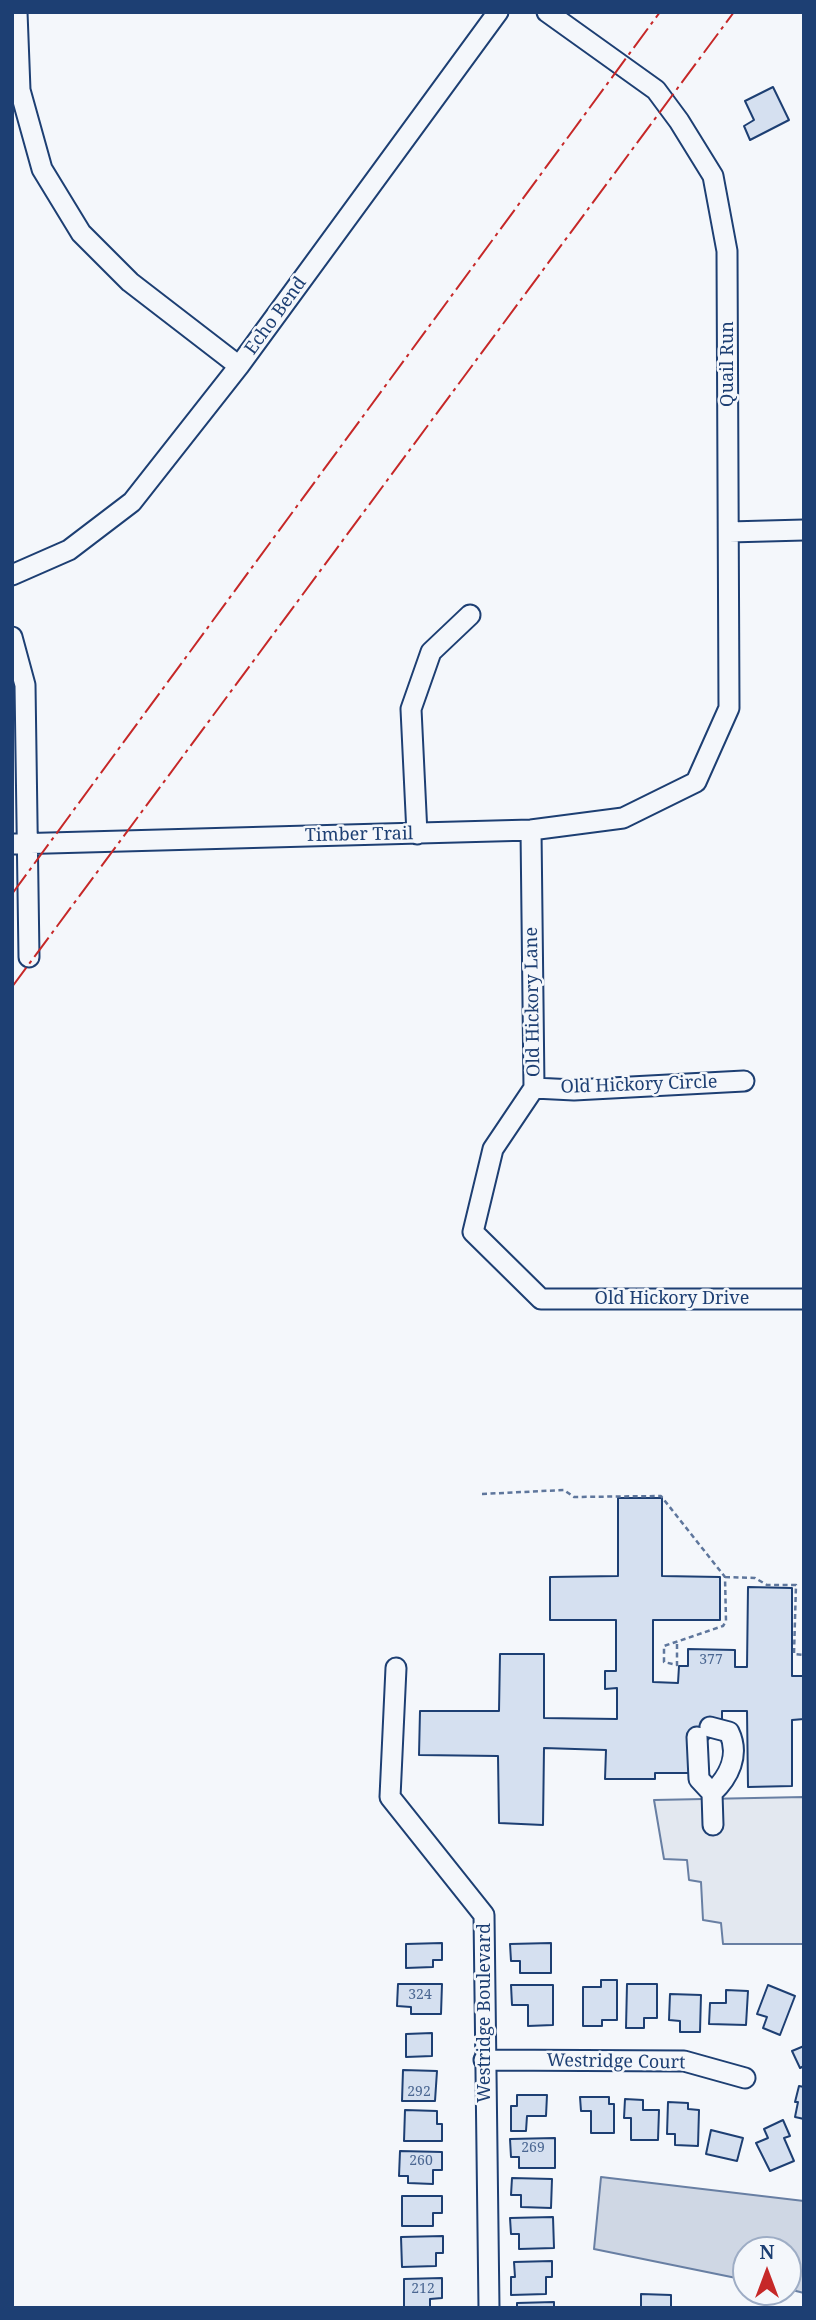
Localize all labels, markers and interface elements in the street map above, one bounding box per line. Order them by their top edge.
street label: Echo Bend [241,273,311,359]
street label: Quail Run [717,321,739,407]
street label: Timber Trail [305,823,413,847]
street label: Old Hickory Lane [521,927,545,1077]
street label: Old Hickory Circle [560,1071,718,1099]
street label: Old Hickory Drive [595,1288,749,1310]
house number: 377 [699,1652,723,1668]
street label: Westridge Boulevard [474,1923,496,2103]
house number: 324 [408,1987,432,2003]
street label: Westridge Court [546,2050,686,2074]
house number: 292 [407,2084,431,2100]
house number: 269 [521,2140,545,2156]
house number: 260 [409,2153,433,2169]
north arrow [732,2236,802,2306]
text: N [760,2239,774,2265]
house number: 212 [411,2281,435,2297]

